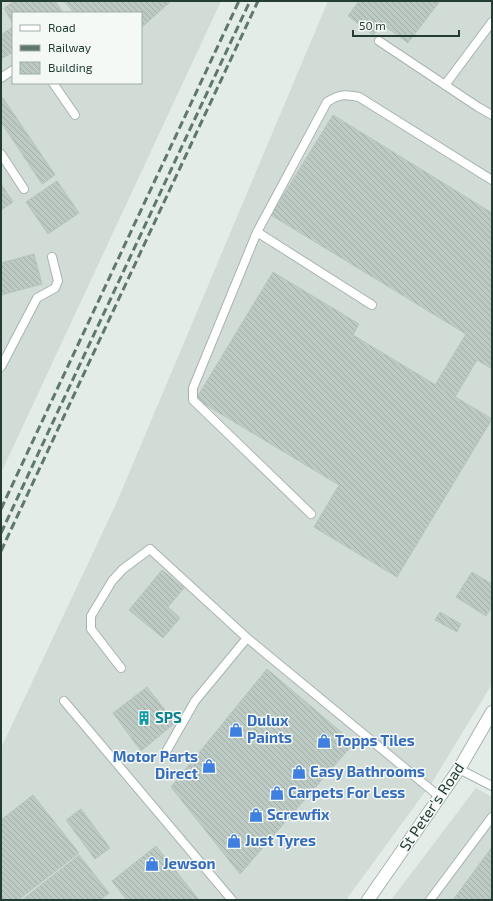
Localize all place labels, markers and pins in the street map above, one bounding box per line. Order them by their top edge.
place label: SPS [155,708,182,726]
building icon: SPS [136,710,152,726]
place label: Dulux Paints [247,711,292,746]
shop icon: Dulux Paints [228,722,244,738]
place label: Topps Tiles [335,731,415,749]
shop icon: Topps Tiles [316,733,332,749]
place label: Motor Parts Direct [113,747,198,782]
shop icon: Motor Parts Direct [201,758,217,774]
place label: Easy Bathrooms [310,762,425,781]
shop icon: Easy Bathrooms [291,764,307,780]
place label: Carpets For Less [288,783,405,801]
shop icon: Carpets For Less [269,785,285,801]
place label: Screwfix [267,805,330,823]
shop icon: Screwfix [248,807,264,823]
place label: Just Tyres [245,831,316,850]
shop icon: Just Tyres [226,833,242,849]
place label: Jewson [163,854,216,872]
shop icon: Jewson [144,856,160,872]

